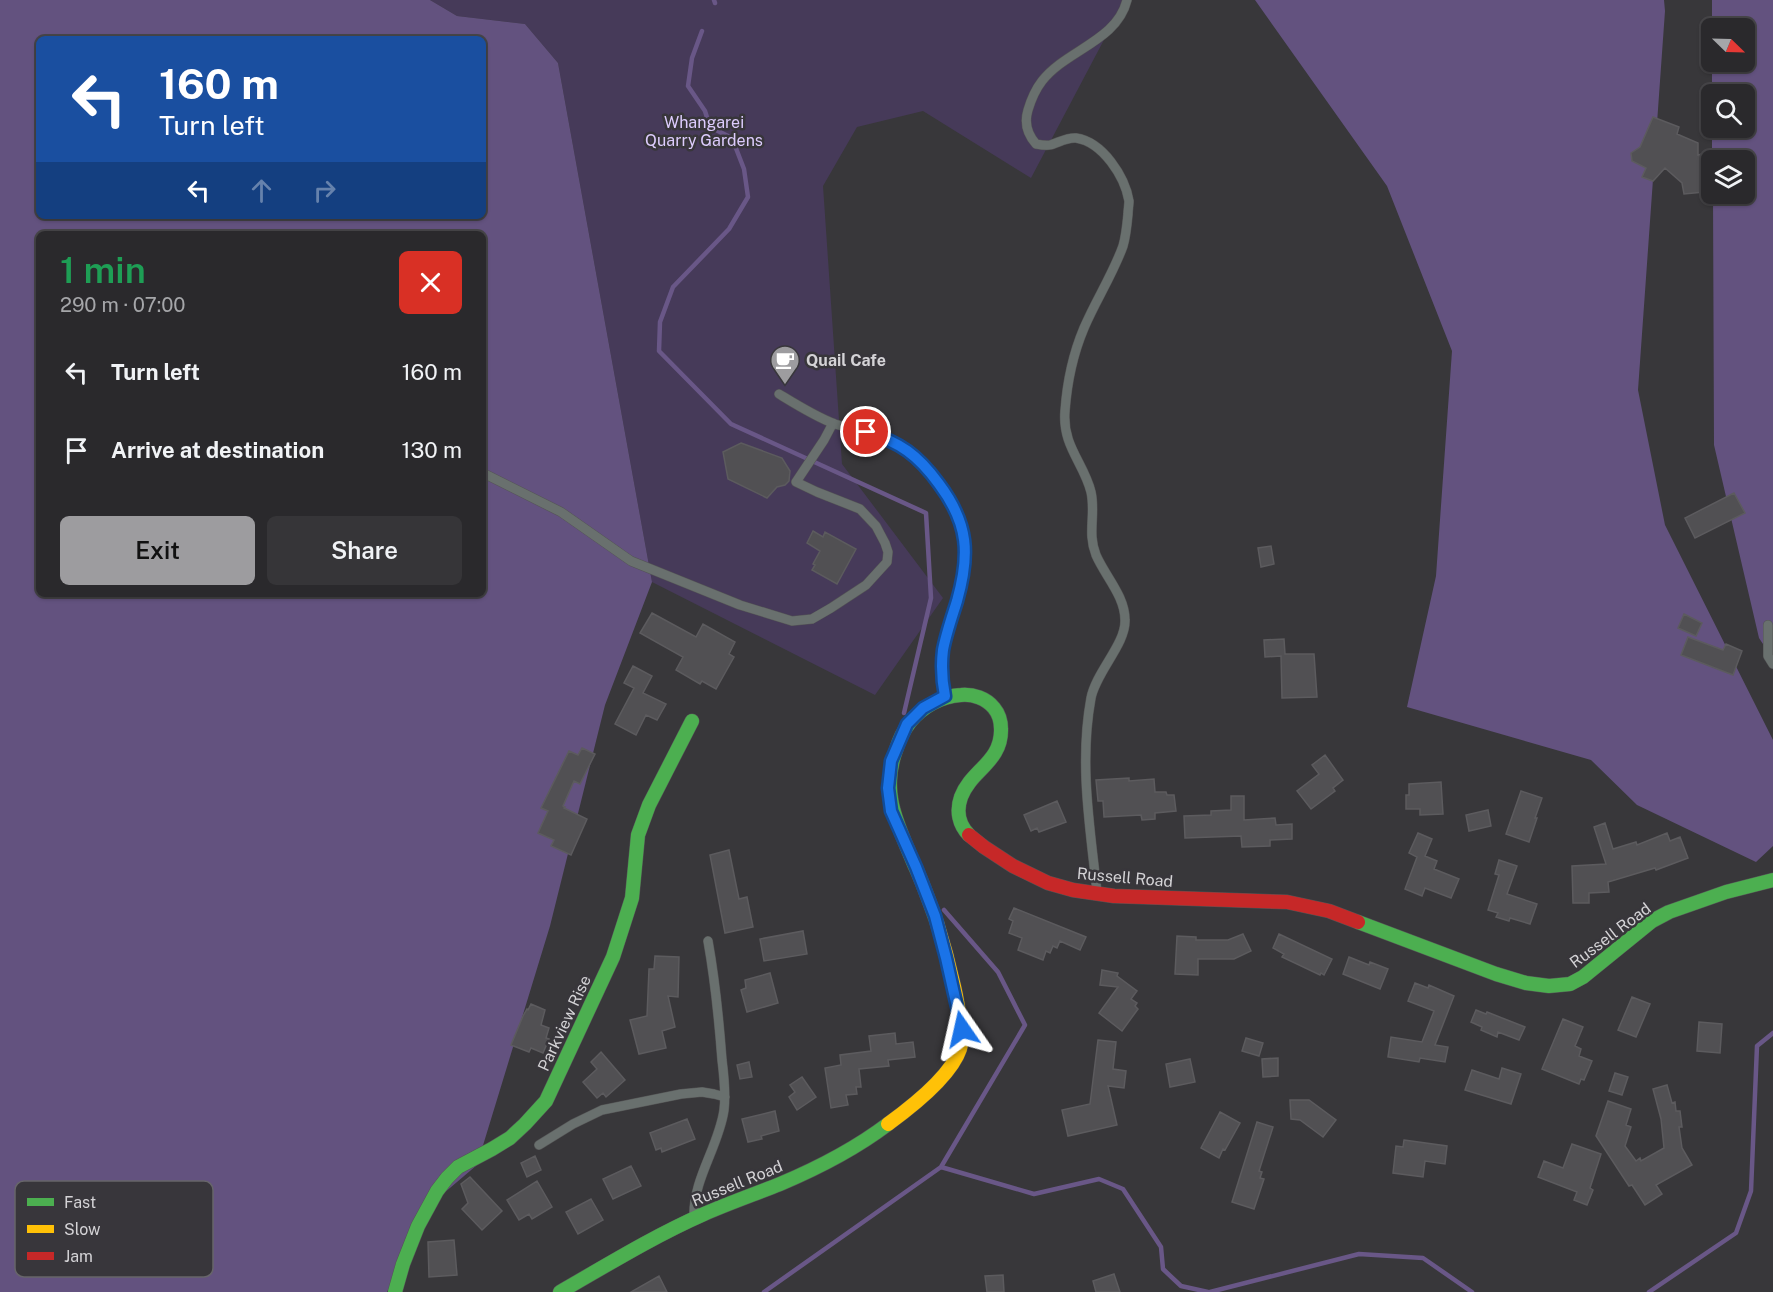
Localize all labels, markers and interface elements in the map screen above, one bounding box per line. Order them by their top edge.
north arrow [1701,18,1755,72]
map controls [1701,18,1755,204]
text: 160 m [159,59,279,108]
icon: left [60,60,138,138]
button: search [1701,84,1755,138]
text: Turn left [159,109,265,141]
park label: Whangarei Quarry Gardens [645,113,763,150]
button: layers [1701,150,1755,204]
icon: left [182,174,215,207]
icon: ahead [245,174,278,207]
icon: right [308,174,341,207]
text: 1 min [60,249,146,291]
button: close [399,251,462,314]
text: 290 m · 07:00 [60,293,186,317]
cafe icon: Quail Cafe [769,344,801,386]
place label: Quail Cafe [806,351,886,370]
icon: left [60,356,93,389]
text: Turn left [111,359,200,385]
text: 160 m [402,359,462,385]
pin [840,406,891,457]
icon: arrive [849,415,882,448]
icon: arrive [60,434,93,467]
text: Arrive at destination [111,437,324,463]
text: 130 m [401,437,462,463]
button: Exit [60,516,255,585]
button: Share [267,516,462,585]
street label: Russell Road [1076,864,1174,891]
street label: Russell Road [1566,899,1655,972]
street label: Parkview Rise [534,972,595,1074]
position arrow [930,997,994,1061]
street label: Russell Road [689,1157,785,1210]
legend [15,1181,213,1277]
text: Fast [64,1193,96,1212]
text: Slow [64,1220,101,1239]
text: Jam [64,1247,93,1266]

